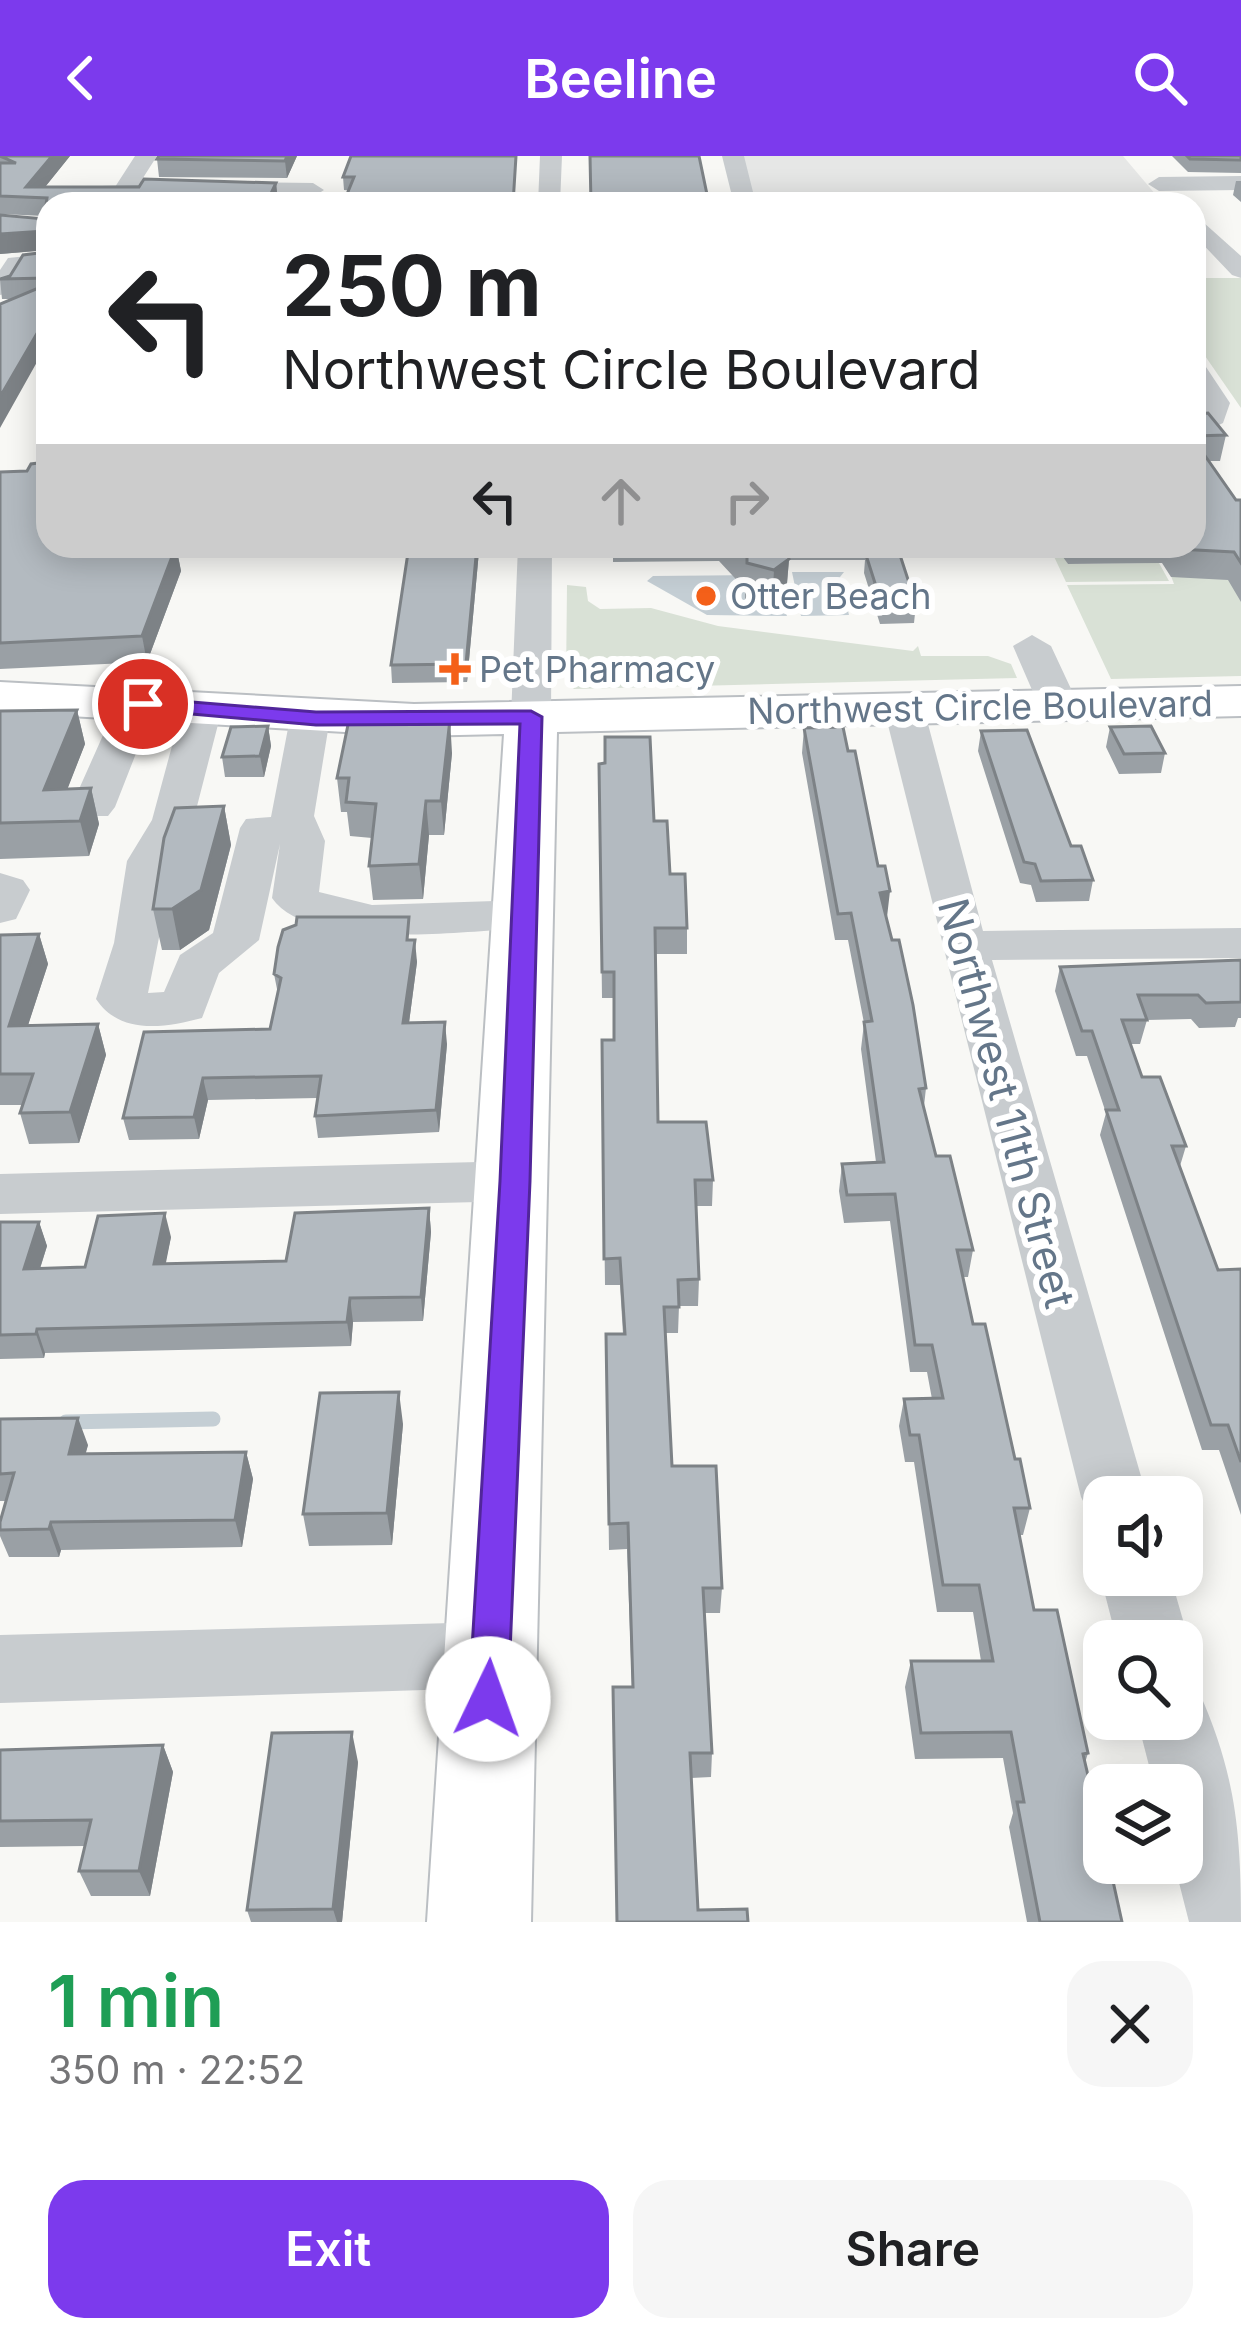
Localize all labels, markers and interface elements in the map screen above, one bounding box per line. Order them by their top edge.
icon: back [48,45,114,111]
icon: search [1127,45,1193,111]
text: Beeline [524,46,717,111]
text: 250 m [282,235,542,336]
icon: left [84,240,240,396]
text: Northwest Circle Boulevard [282,337,981,402]
icon: left [462,468,528,534]
icon: ahead [588,468,654,534]
icon: right [714,468,780,534]
place label: Otter Beach [730,574,931,618]
marker: Otter Beach [693,583,719,609]
place label: Pet Pharmacy [479,647,715,691]
pin [92,653,194,755]
marker: Pet Pharmacy [442,656,468,682]
icon: arrive [110,671,176,737]
street label: Northwest Circle Boulevard [747,681,1213,733]
street label: Northwest 11th Street [928,893,1086,1313]
map controls [1083,1476,1203,1884]
button: sound [1083,1476,1203,1596]
button: search [1083,1620,1203,1740]
position arrow [425,1636,551,1762]
button: layers [1083,1764,1203,1884]
text: 1 min [48,1957,224,2044]
button: close [1067,1961,1193,2087]
text: 350 m · 22:52 [48,2046,305,2093]
button: Exit [48,2180,609,2318]
button: Share [633,2180,1193,2318]

